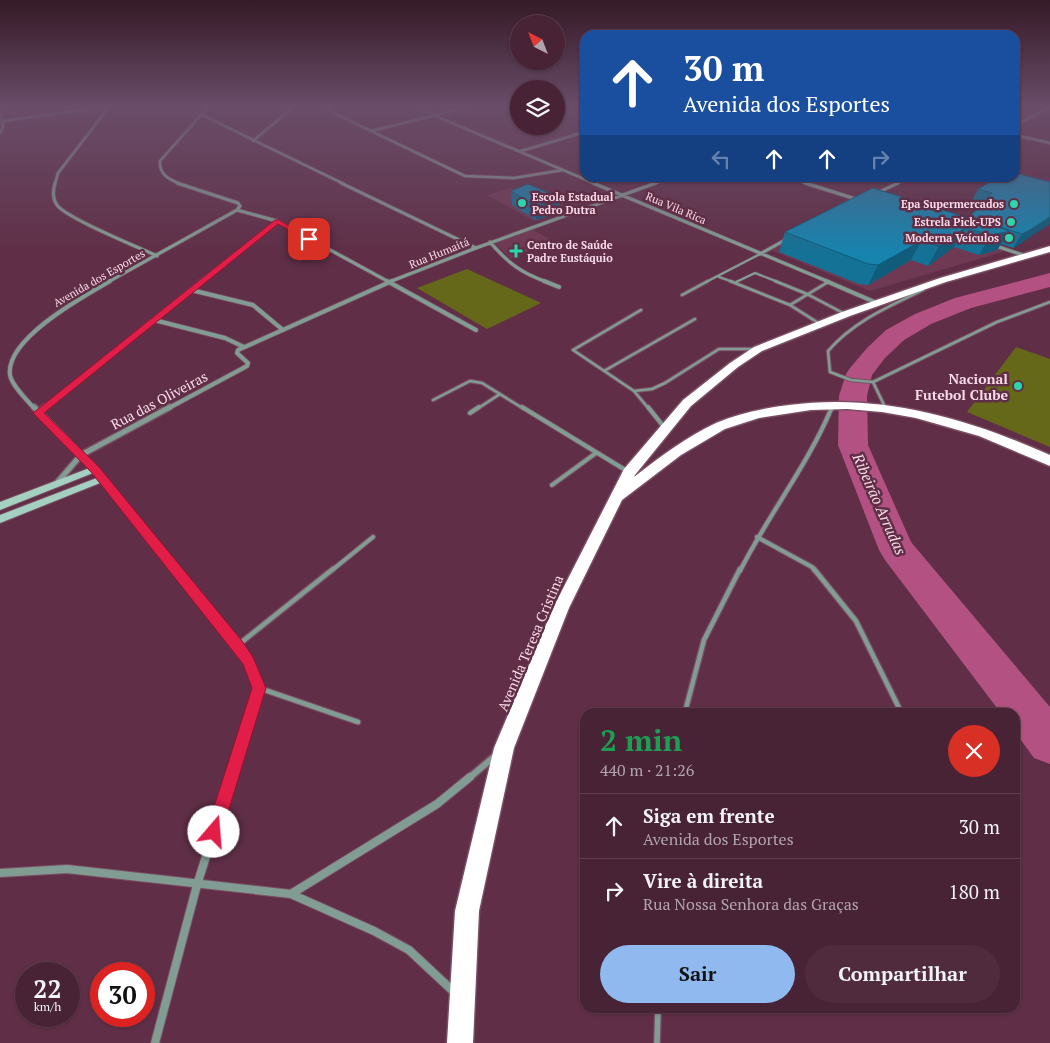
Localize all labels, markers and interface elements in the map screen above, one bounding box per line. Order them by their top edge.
north arrow [510,15,565,70]
map controls [510,15,565,135]
text: 30 m [683,45,764,91]
icon: ahead [600,50,665,115]
button: layers [510,80,565,135]
text: Avenida dos Esportes [683,89,890,118]
icon: left [707,145,735,173]
icon: ahead [760,145,788,173]
icon: ahead [813,145,841,173]
icon: right [866,145,894,173]
street label: Rua Vila Rica [644,189,709,227]
place label: Escola Estadual Pedro Dutra [532,190,614,217]
marker: Escola Estadual Pedro Dutra [516,197,528,209]
place label: Epa Supermercados [901,197,1004,211]
marker: Epa Supermercados [1008,198,1020,210]
place label: Estrela Pick-UPS [914,215,1001,229]
marker: Estrela Pick-UPS [1005,216,1017,228]
pin [288,218,330,260]
icon: arrive [295,225,323,253]
place label: Moderna Veículos [905,231,999,245]
marker: Moderna Veículos [1003,232,1015,244]
street label: Rua Humaitá [407,234,472,271]
place label: Centro de Saúde Padre Eustáquio [527,238,613,265]
marker: Centro de Saúde Padre Eustáquio [509,244,523,258]
street label: Avenida dos Esportes [51,246,148,310]
street label: Rua das Oliveiras [107,366,211,434]
place label: Nacional Futebol Clube [915,369,1008,404]
marker: Nacional Futebol Clube [1012,380,1024,392]
water label: Ribeirão Arrudas [848,449,911,558]
street label: Avenida Teresa Cristina [493,572,567,714]
text: 2 min [600,720,682,760]
button: close [948,725,1000,777]
text: 440 m · 21:26 [600,759,694,781]
text: Siga em frente [643,803,775,828]
position arrow [187,805,239,857]
icon: ahead [600,812,628,840]
text: 30 m [959,814,1000,839]
text: Avenida dos Esportes [643,828,794,850]
text: Vire à direita [643,868,763,893]
icon: right [600,877,628,905]
text: 180 m [949,879,1000,904]
text: Rua Nossa Senhora das Graças [643,893,859,915]
button: Sair [600,945,795,1003]
button: Compartilhar [805,945,1000,1003]
speed limit sign: 30 [90,962,155,1027]
text: 22 [33,972,62,1005]
text: km/h [34,999,61,1014]

